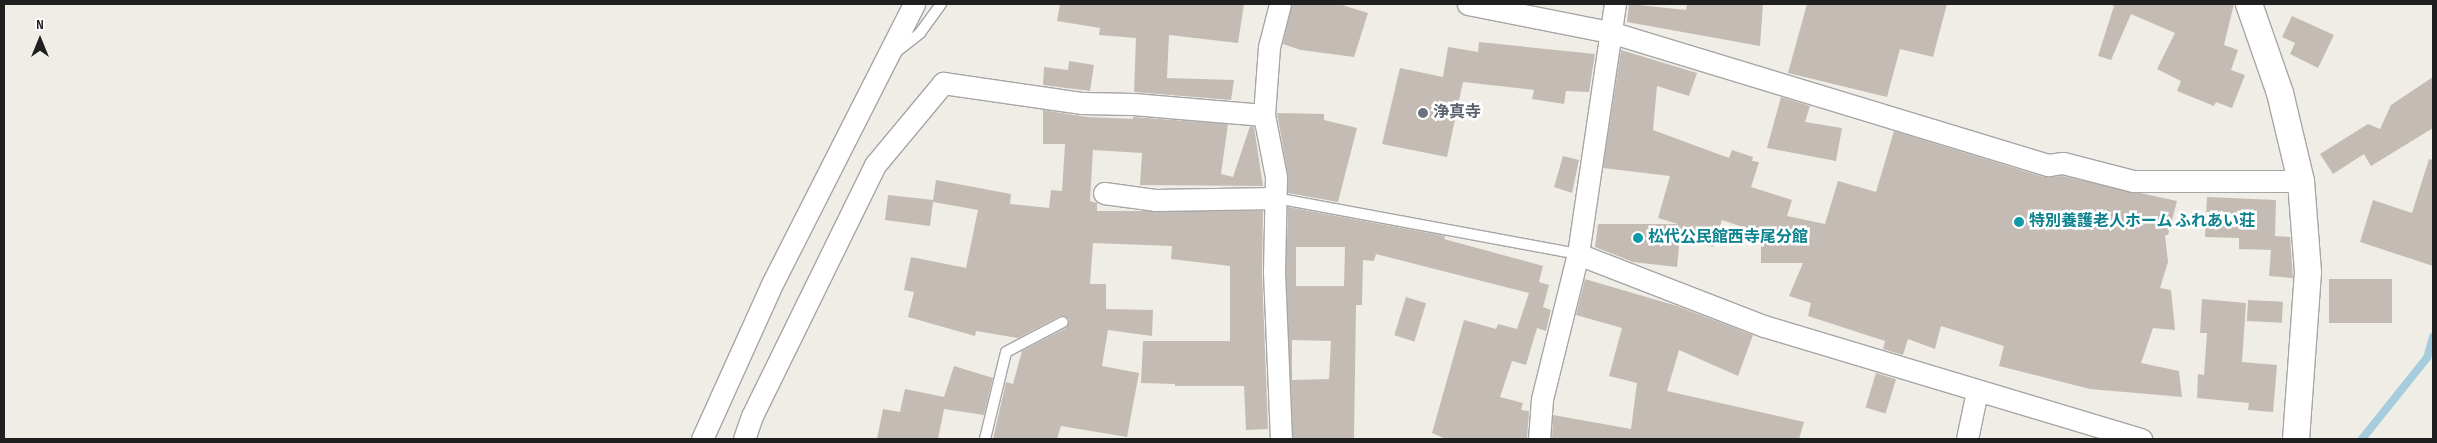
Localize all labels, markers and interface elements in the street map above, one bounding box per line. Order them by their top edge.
north arrow [15,15,65,65]
text: N [36,16,44,33]
place label: 浄真寺 [1433,103,1481,123]
marker: 浄真寺 [1417,107,1429,119]
place label: 特別養護老人ホーム ふれあい荘 [2029,212,2255,232]
marker: 特別養護老人ホーム ふれあい荘 [2013,216,2025,228]
place label: 松代公民館西寺尾分館 [1648,228,1808,248]
marker: 松代公民館西寺尾分館 [1632,232,1644,244]

